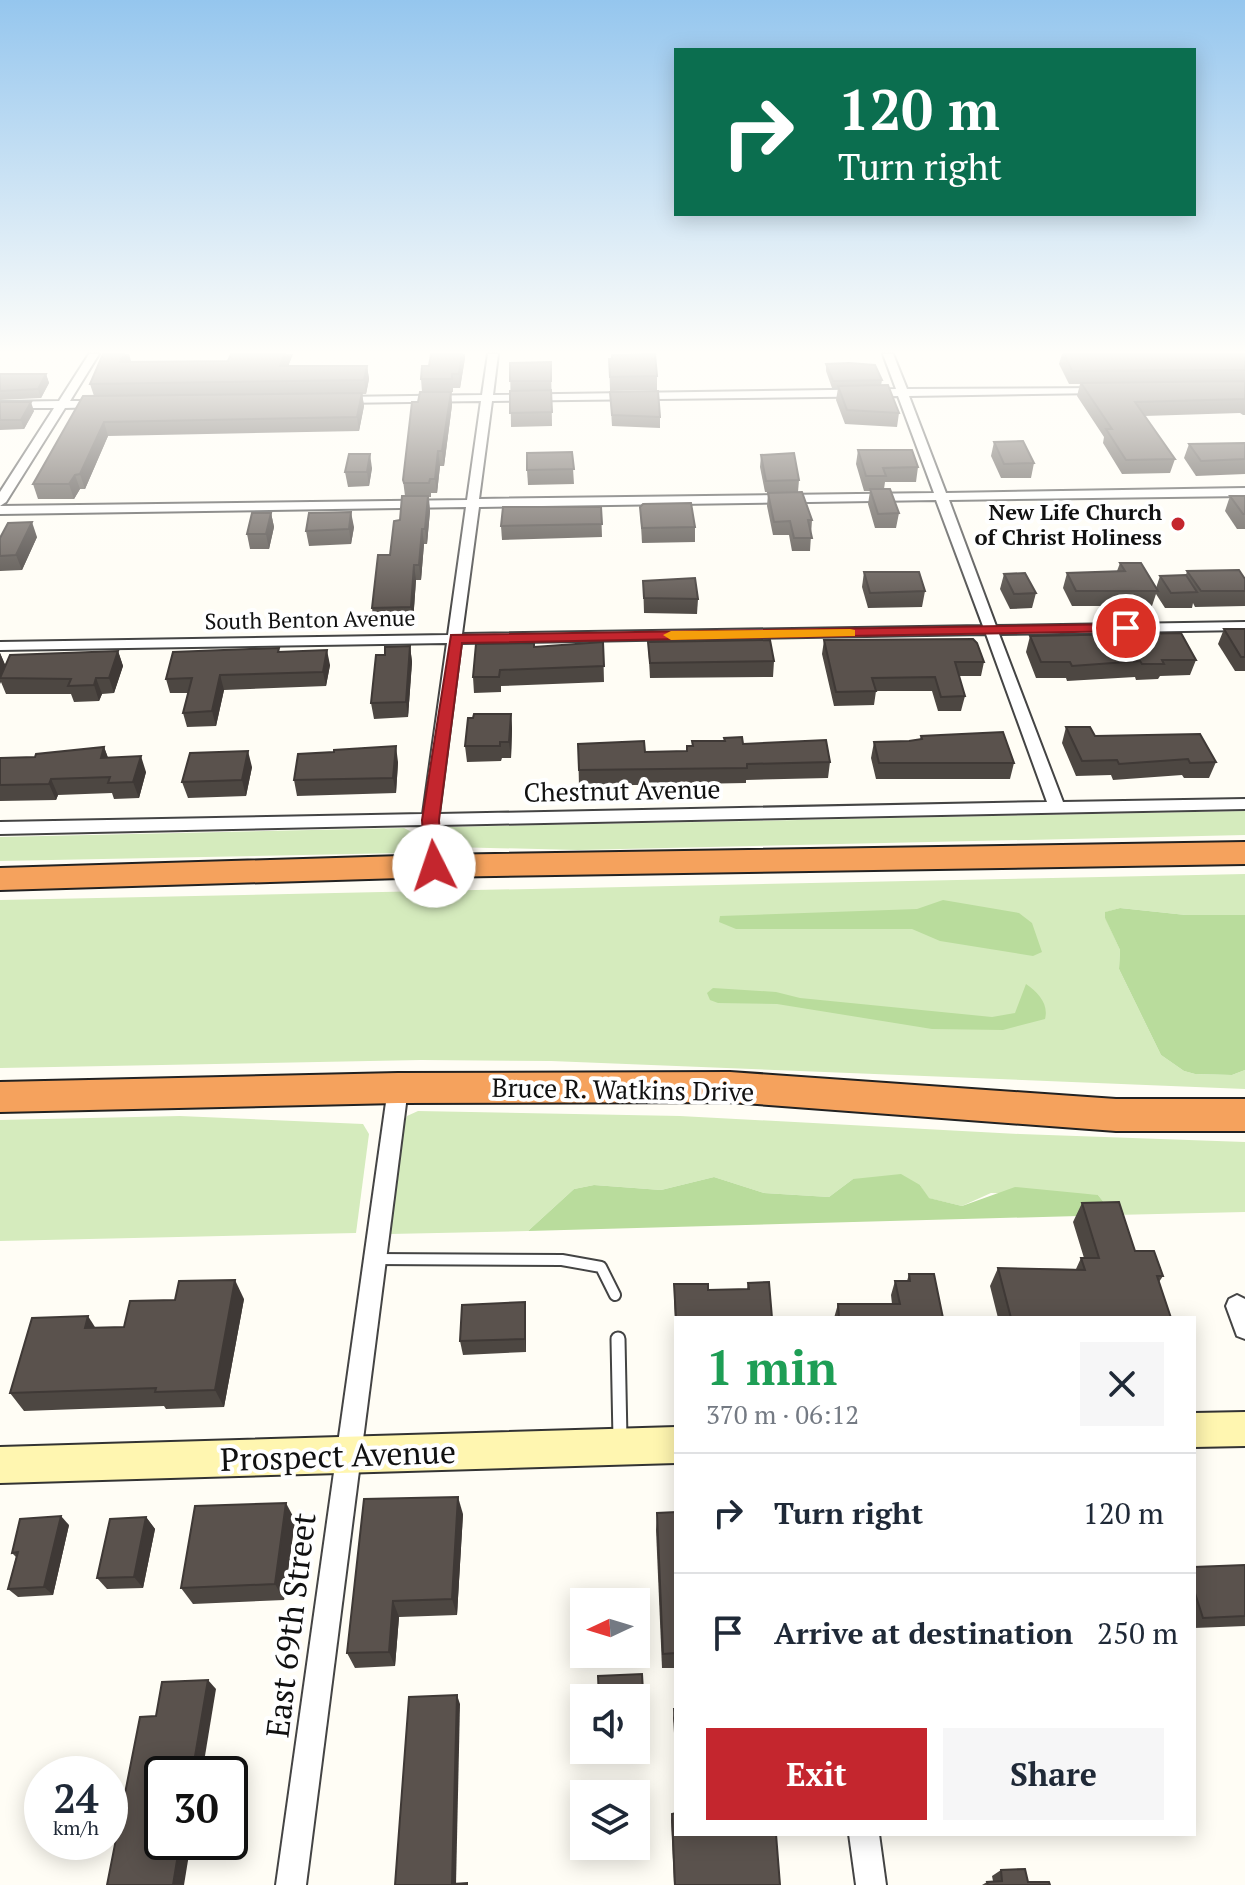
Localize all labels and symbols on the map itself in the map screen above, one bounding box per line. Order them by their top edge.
place label: New Life Church of Christ Holiness [974,497,1162,551]
marker: New Life Church of Christ Holiness [1169,515,1187,533]
pin [1092,594,1160,662]
street label: South Benton Avenue [204,603,416,635]
street label: Chestnut Avenue [523,771,721,809]
position arrow [392,824,476,908]
street label: Bruce R. Watkins Drive [491,1070,755,1108]
street label: Prospect Avenue [219,1430,457,1480]
street label: East 69th Street [255,1510,325,1740]
north arrow [570,1588,650,1668]
speed limit sign: 30 [144,1756,248,1860]

